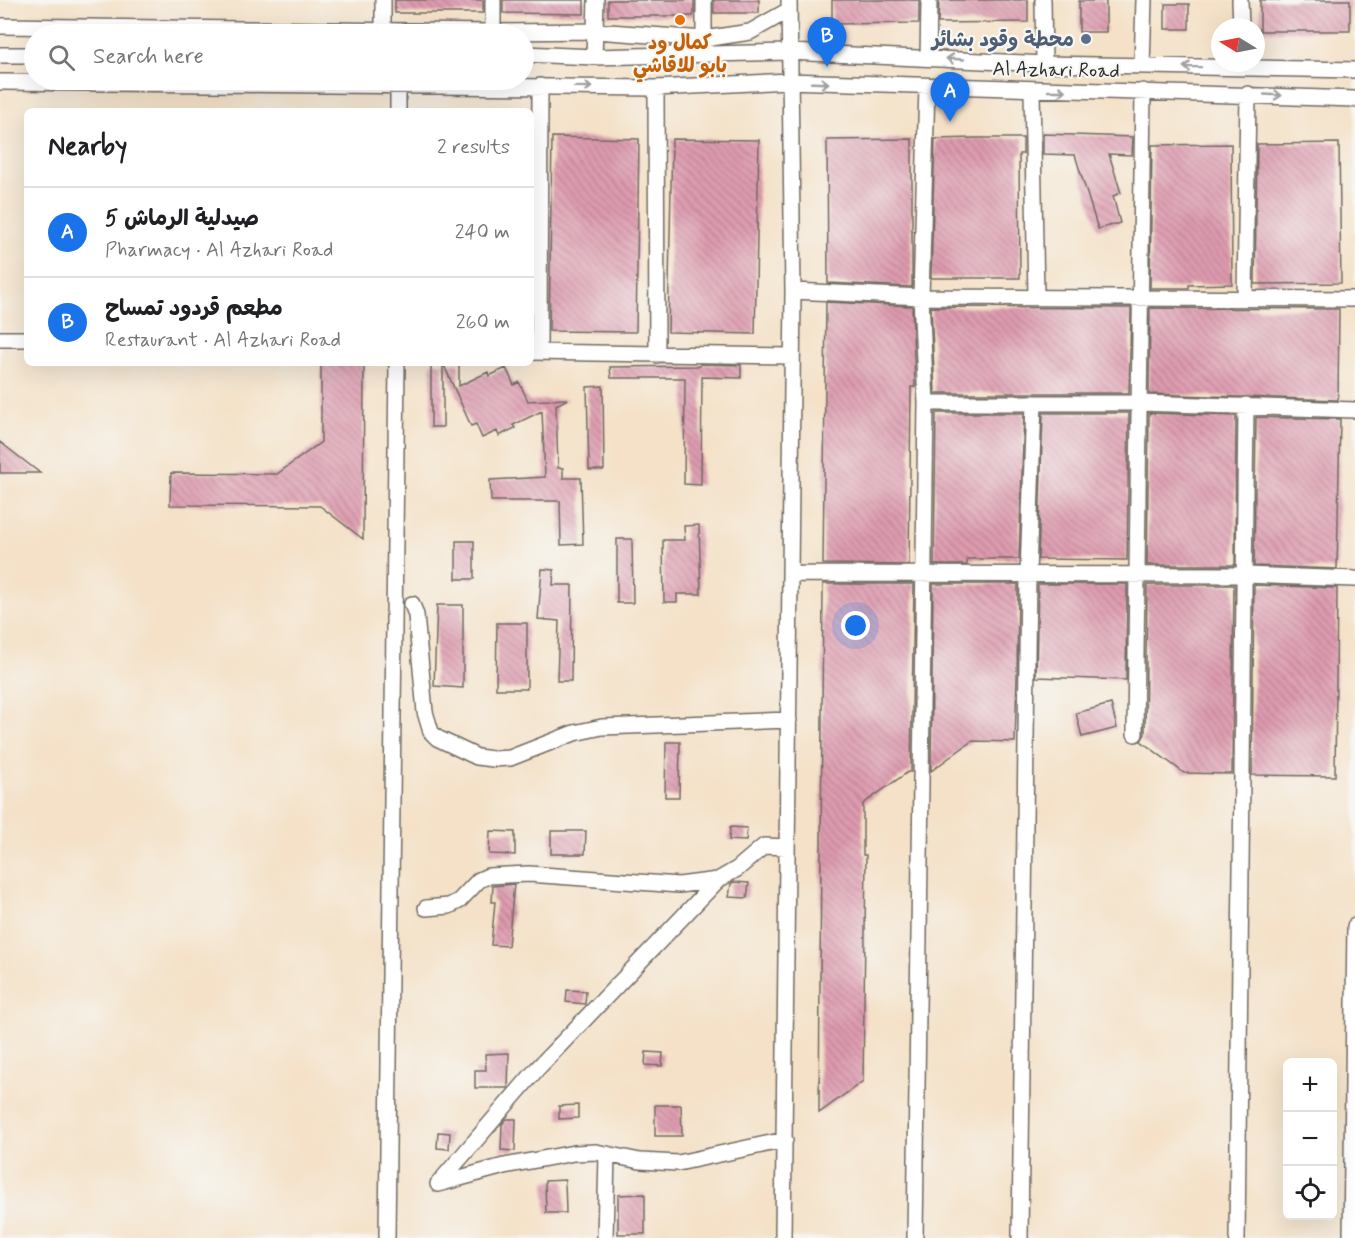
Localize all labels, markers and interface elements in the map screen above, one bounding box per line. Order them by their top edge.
marker: كمال ود بابو للاقاشي [673,13,687,27]
pin: B [808,17,846,67]
north arrow [1211,18,1265,72]
search box [24,24,534,90]
place label: محطة وقود بشائر [930,27,1074,54]
place label: كمال ود بابو للاقاشي [633,30,727,83]
marker: محطة وقود بشائر [1079,32,1093,46]
icon: search [45,41,78,74]
text: Search here [93,43,204,71]
one-way arrow [945,54,965,65]
street label: Al Azhari Road [992,56,1120,85]
one-way arrow [1182,61,1202,72]
pin: A [930,72,970,122]
one-way arrow [810,77,830,88]
one-way arrow [573,81,593,93]
one-way arrow [1047,85,1067,97]
one-way arrow [1263,90,1283,101]
text: Nearby [48,130,127,164]
text: 2 results [437,134,510,161]
text: صيدلية الرماش 5 [105,205,259,233]
text: A [61,219,74,246]
text: 240 m [455,219,510,246]
text: Pharmacy · Al Azhari Road [105,237,333,264]
text: مطعم قردود تمساح [105,295,283,323]
text: B [61,309,74,336]
text: 260 m [456,309,510,336]
text: Restaurant · Al Azhari Road [105,327,341,354]
your location [841,611,870,640]
map controls [1283,1058,1337,1220]
button: + [1283,1058,1337,1112]
button: − [1283,1112,1337,1166]
button: locate [1283,1166,1337,1220]

